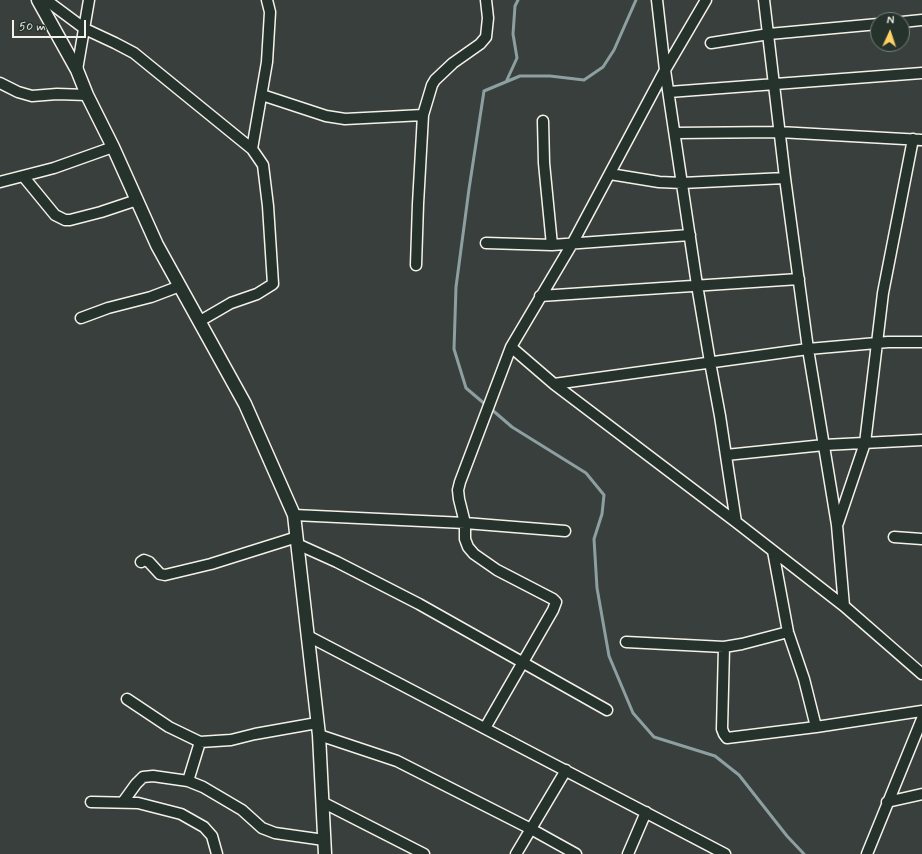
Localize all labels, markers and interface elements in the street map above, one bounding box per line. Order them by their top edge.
scale bar [14,12,88,38]
north arrow [870,12,910,52]
text: N [887,14,895,28]
text: 50 m [19,19,46,35]

